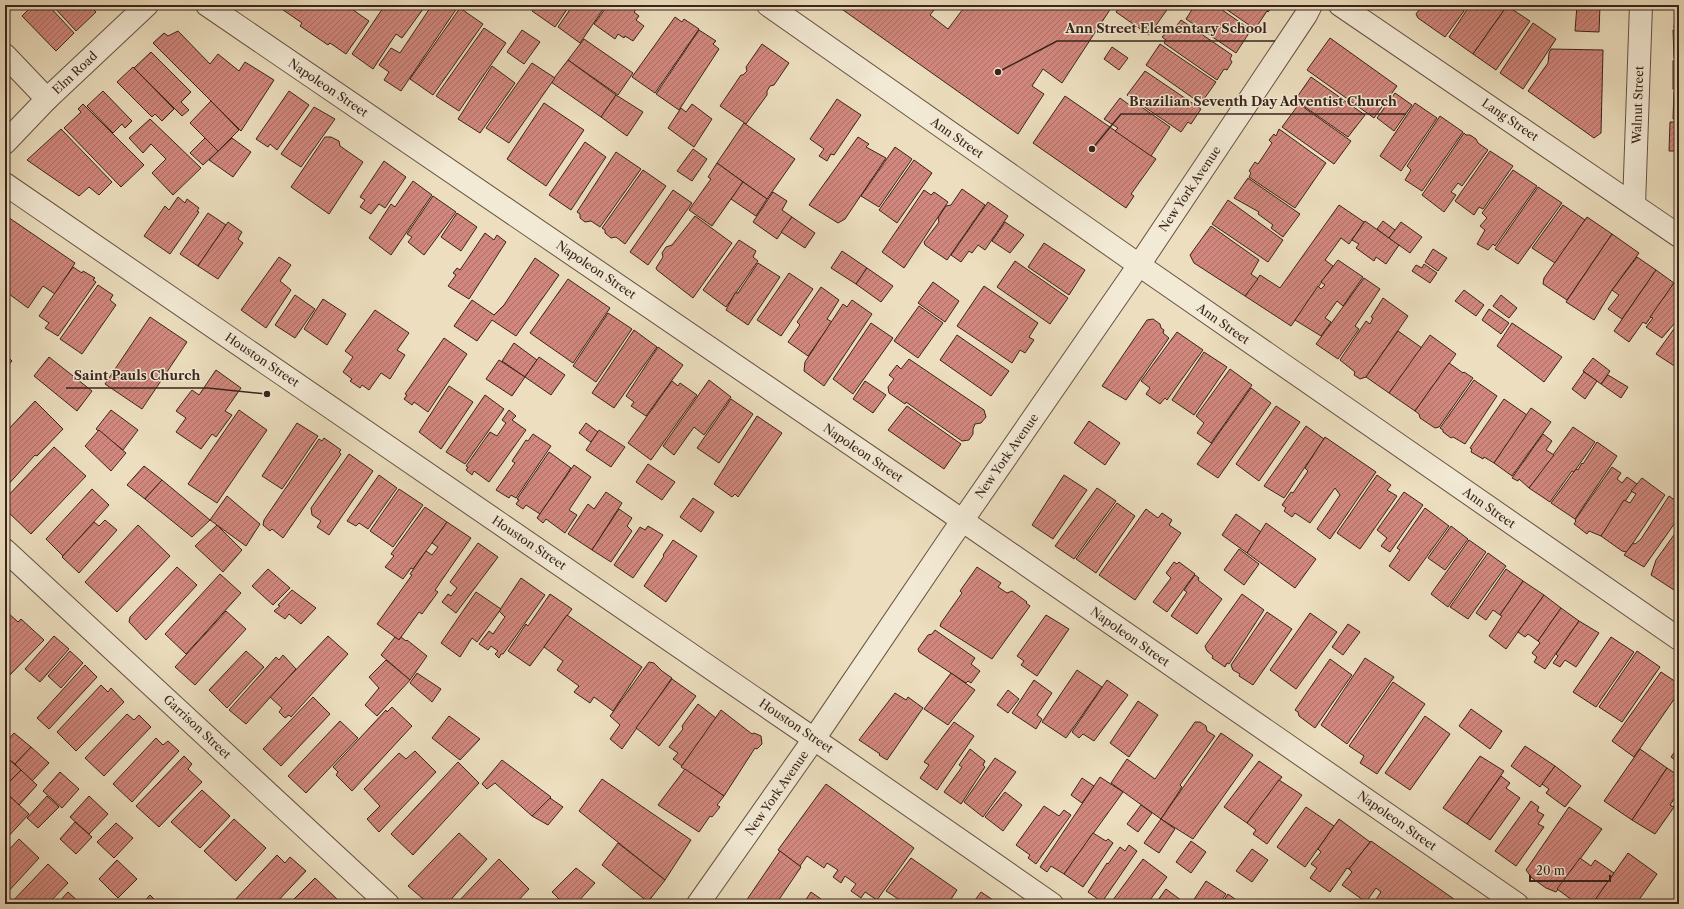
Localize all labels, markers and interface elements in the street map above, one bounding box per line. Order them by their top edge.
callout: Ann Street Elementary School [1057,16,1275,41]
text: Ann Street Elementary School [1064,20,1267,36]
street label: Elm Road [49,48,101,97]
street label: Napoleon Street [286,55,372,120]
street label: Walnut Street [1629,65,1646,145]
callout: Brazilian Seventh Day Adventist Church [1121,89,1406,114]
text: Brazilian Seventh Day Adventist Church [1129,93,1397,109]
street label: Lang Street [1479,95,1542,144]
street label: Ann Street [927,113,987,162]
street label: New York Avenue [1155,143,1224,234]
street label: Napoleon Street [554,237,640,302]
street label: Ann Street [1193,299,1253,348]
street label: Houston Street [222,329,303,390]
callout: Saint Pauls Church [66,363,208,388]
text: Saint Pauls Church [74,367,200,383]
street label: New York Avenue [972,410,1042,501]
street label: Napoleon Street [821,420,907,485]
street label: Ann Street [1459,483,1519,532]
street label: Houston Street [489,512,570,573]
street label: Napoleon Street [1088,604,1173,670]
street label: Garrison Street [160,691,235,762]
street label: Houston Street [756,695,837,756]
street label: New York Avenue [742,747,812,838]
street label: Napoleon Street [1355,788,1440,854]
scale bar [1530,857,1610,883]
text: 20 m [1536,863,1565,878]

